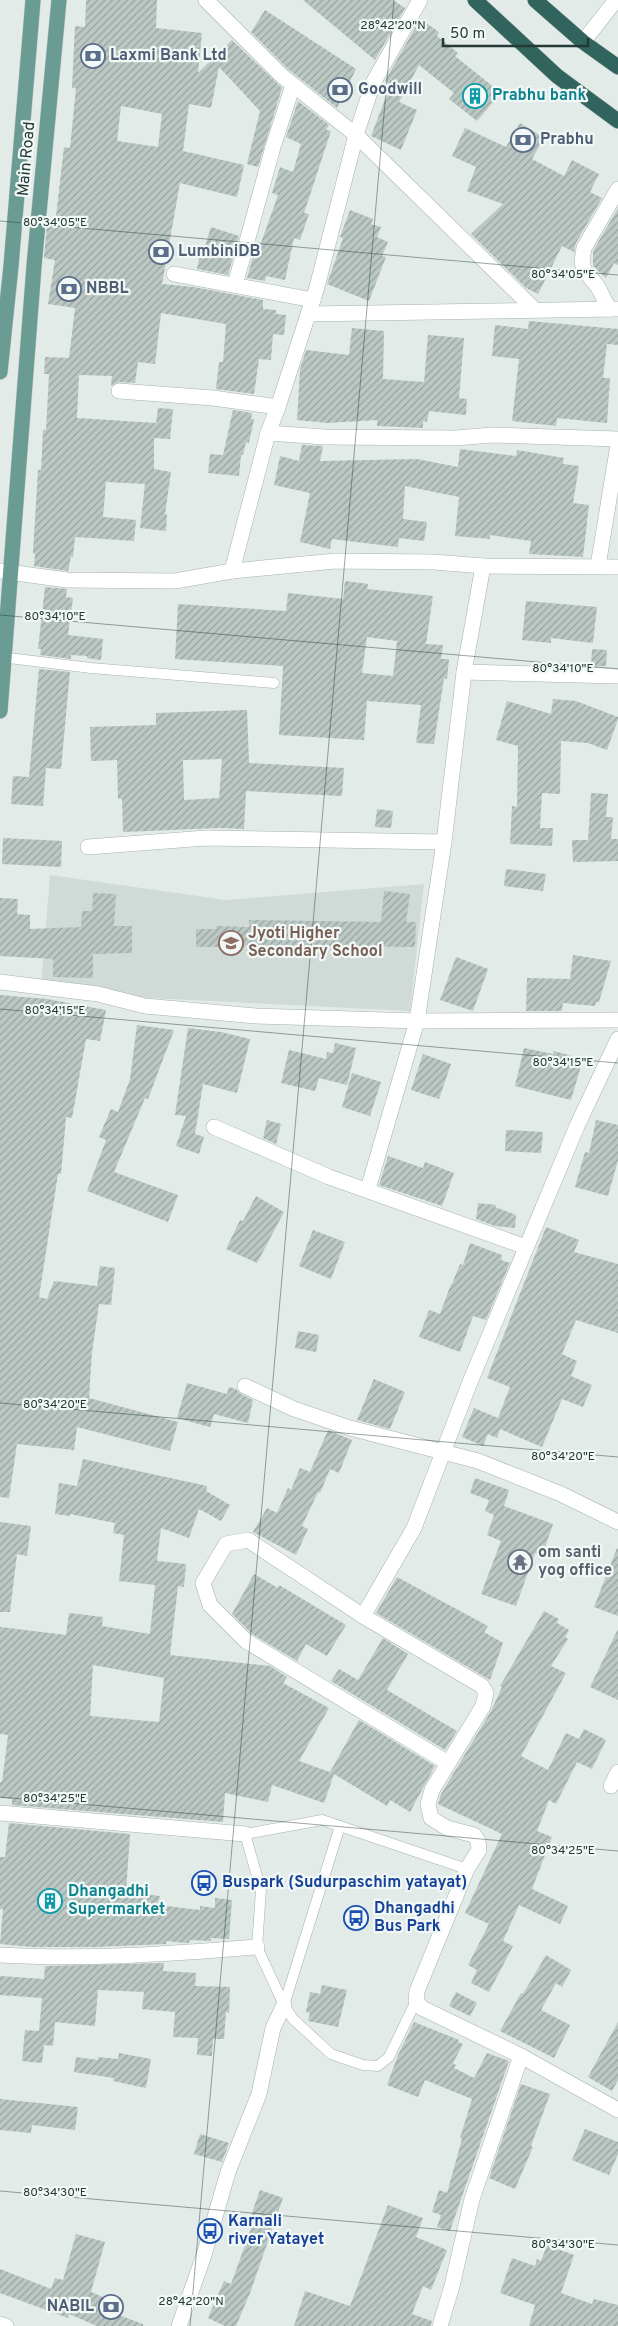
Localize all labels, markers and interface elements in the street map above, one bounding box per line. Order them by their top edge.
scale bar [443,15,588,47]
text: 28°42'20"N [360,18,426,34]
text: 50 m [450,25,485,44]
bank icon: Laxmi Bank Ltd [80,43,106,69]
place label: Laxmi Bank Ltd [110,46,227,66]
bank icon: Goodwill [327,77,353,103]
place label: Goodwill [358,80,422,100]
building icon: Prabhu bank [462,83,488,109]
place label: Prabhu bank [492,86,587,106]
street label: Main Road [14,121,40,197]
bank icon: Prabhu [510,127,536,153]
place label: Prabhu [540,130,594,150]
text: 80°34'05"E [23,215,87,231]
bank icon: LumbiniDB [148,239,174,265]
place label: LumbiniDB [178,242,261,262]
text: 80°34'05"E [531,267,595,283]
bank icon: NBBL [56,276,82,302]
place label: NBBL [86,279,128,299]
text: 80°34'10"E [24,609,86,625]
text: 80°34'10"E [532,661,594,677]
place label: Jyoti Higher Secondary School [248,924,383,962]
school or university icon: Jyoti Higher Secondary School [218,930,244,956]
text: 80°34'15"E [24,1003,86,1019]
text: 80°34'15"E [532,1055,594,1071]
text: 80°34'20"E [23,1397,87,1413]
text: 80°34'20"E [531,1449,595,1465]
place label: om santi yog office [538,1543,612,1581]
temple icon: om santi yog office [507,1549,533,1575]
text: 80°34'25"E [23,1791,87,1807]
text: 80°34'25"E [531,1843,595,1859]
bus stop icon: Buspark (Sudurpaschim yatayat) [191,1870,217,1896]
place label: Buspark (Sudurpaschim yatayat) [222,1873,467,1893]
place label: Dhangadhi Supermarket [68,1882,165,1920]
building icon: Dhangadhi Supermarket [37,1888,63,1914]
place label: Dhangadhi Bus Park [374,1899,455,1937]
bus stop icon: Dhangadhi Bus Park [343,1905,369,1931]
text: 80°34'30"E [23,2185,87,2201]
place label: Karnali river Yatayet [228,2212,324,2250]
bus stop icon: Karnali river Yatayet [197,2218,223,2244]
text: 80°34'30"E [531,2237,595,2253]
bank icon: NABIL [98,2294,124,2320]
text: 28°42'20"N [158,2294,224,2310]
place label: NABIL [47,2297,94,2317]

